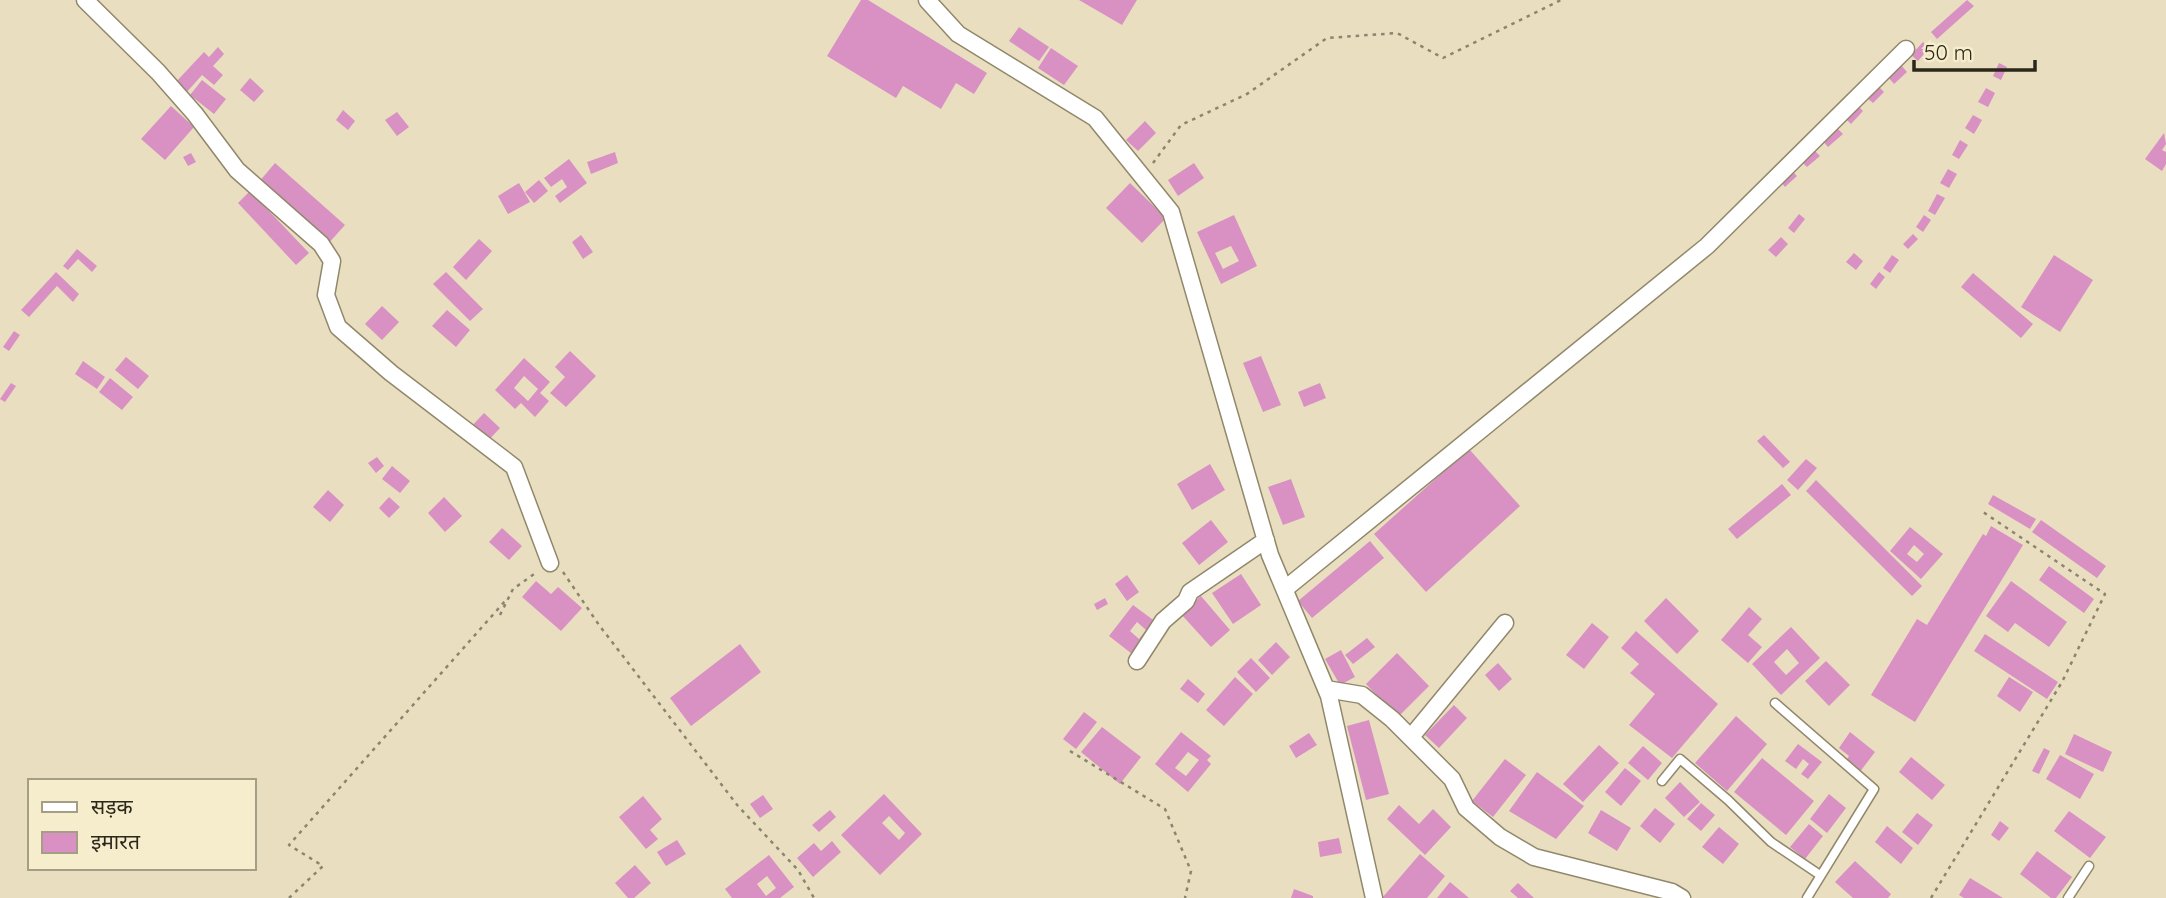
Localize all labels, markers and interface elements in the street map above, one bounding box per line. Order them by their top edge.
scale bar [1914,28,2035,72]
text: 50 m [1924,39,1973,65]
legend [28,779,256,870]
text: सड़क [91,793,133,819]
text: इमारत [91,828,141,854]

